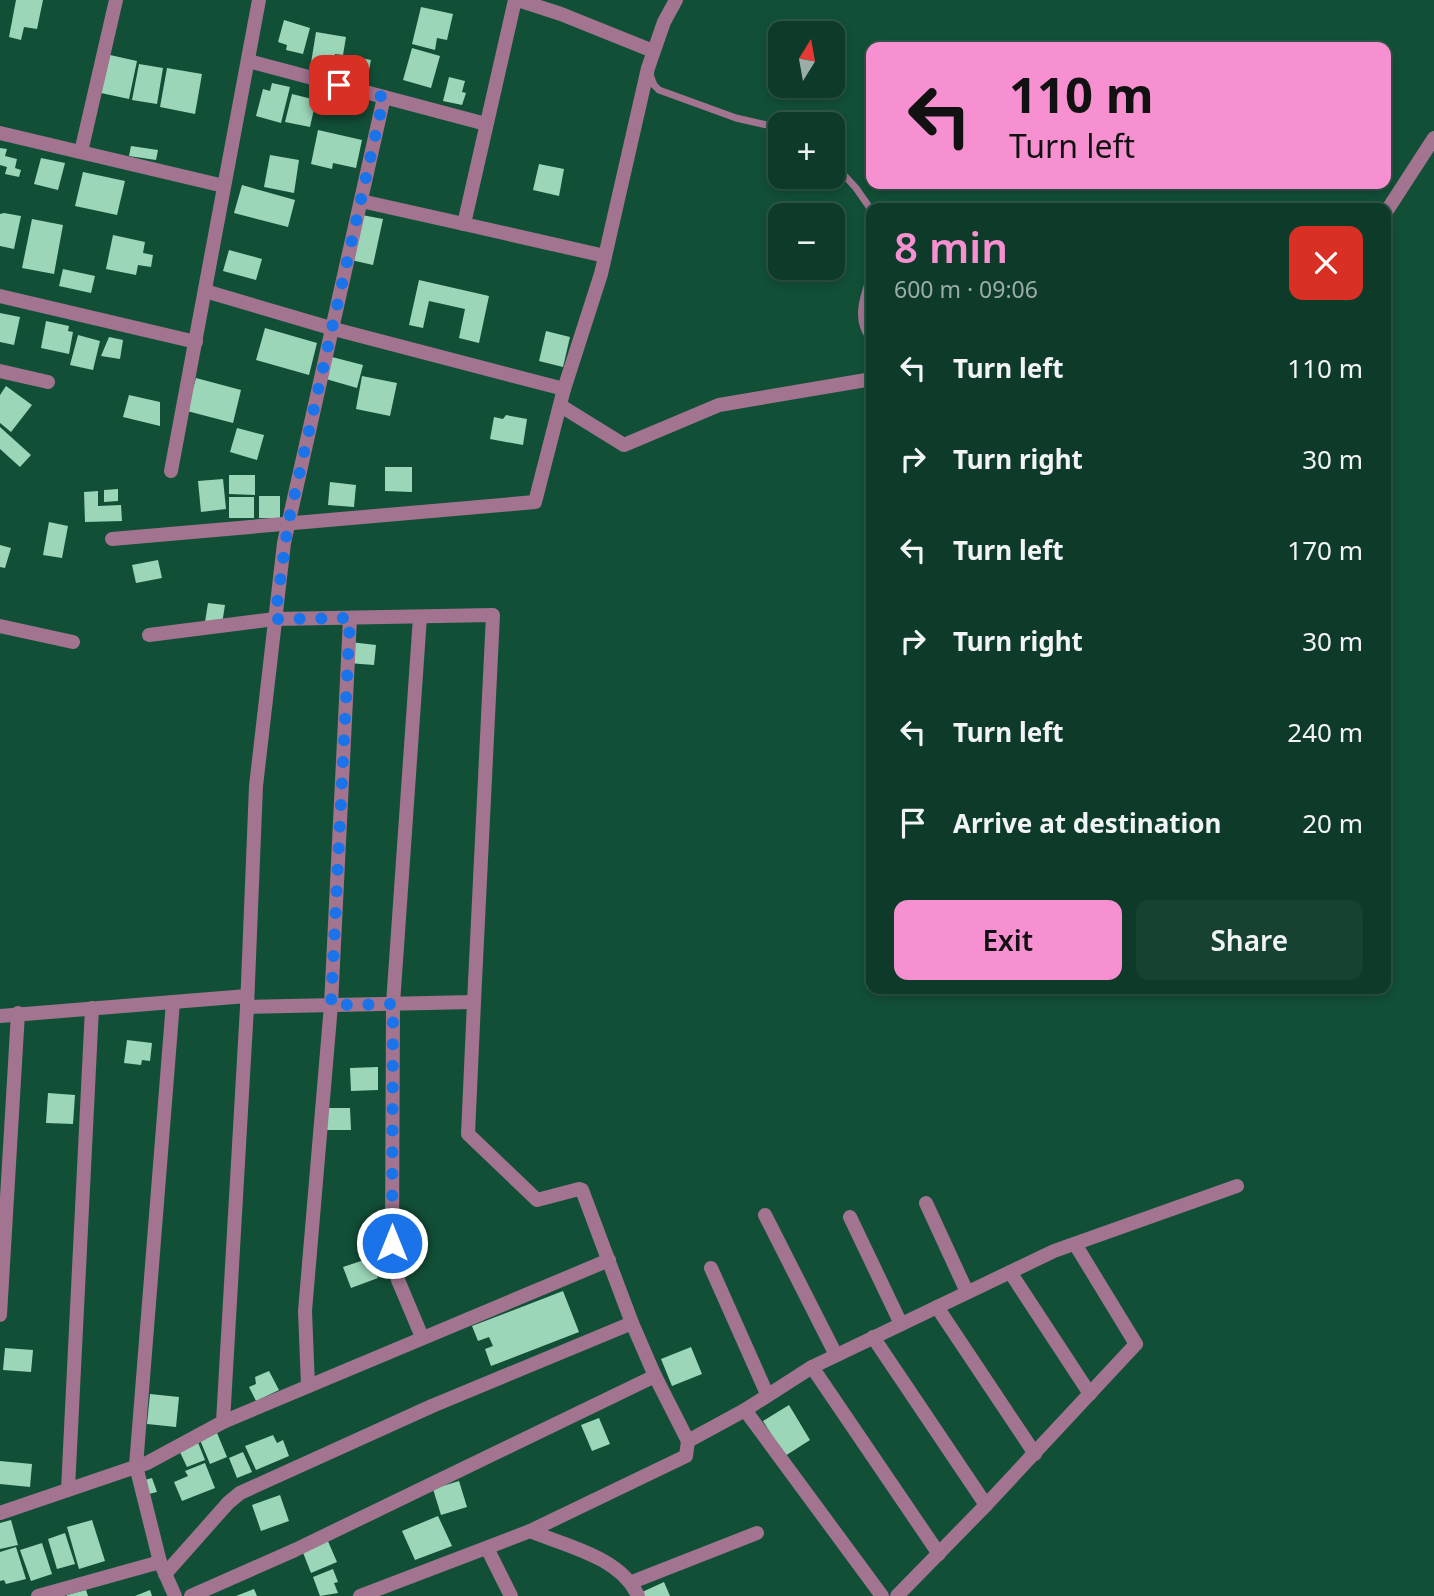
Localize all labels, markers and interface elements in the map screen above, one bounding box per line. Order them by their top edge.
north arrow [768,21,845,98]
map controls [768,21,845,280]
pin [309,55,369,115]
text: 110 m [1009,61,1154,127]
icon: arrive [320,66,358,104]
icon: left [894,70,985,161]
button: + [768,112,845,189]
text: Turn left [1009,124,1135,167]
button: − [768,203,845,280]
text: 8 min [894,218,1008,275]
button: close [1289,226,1363,300]
text: 600 m · 09:06 [894,273,1038,305]
icon: left [894,349,932,387]
text: Turn left [953,350,1064,386]
text: 110 m [1287,350,1363,386]
icon: right [894,440,932,478]
text: Turn right [953,441,1083,477]
text: 30 m [1302,441,1363,477]
icon: left [894,531,932,569]
text: Turn left [953,532,1064,568]
text: 170 m [1287,532,1363,568]
icon: right [894,622,932,660]
text: Turn right [953,623,1083,659]
text: 30 m [1302,623,1363,659]
icon: left [894,713,932,751]
text: Turn left [953,714,1064,750]
text: 240 m [1287,714,1363,750]
icon: arrive [894,804,932,842]
text: Arrive at destination [953,805,1222,841]
text: 20 m [1302,805,1363,841]
button: Exit [894,900,1122,980]
button: Share [1136,900,1363,980]
position arrow [355,1206,429,1280]

